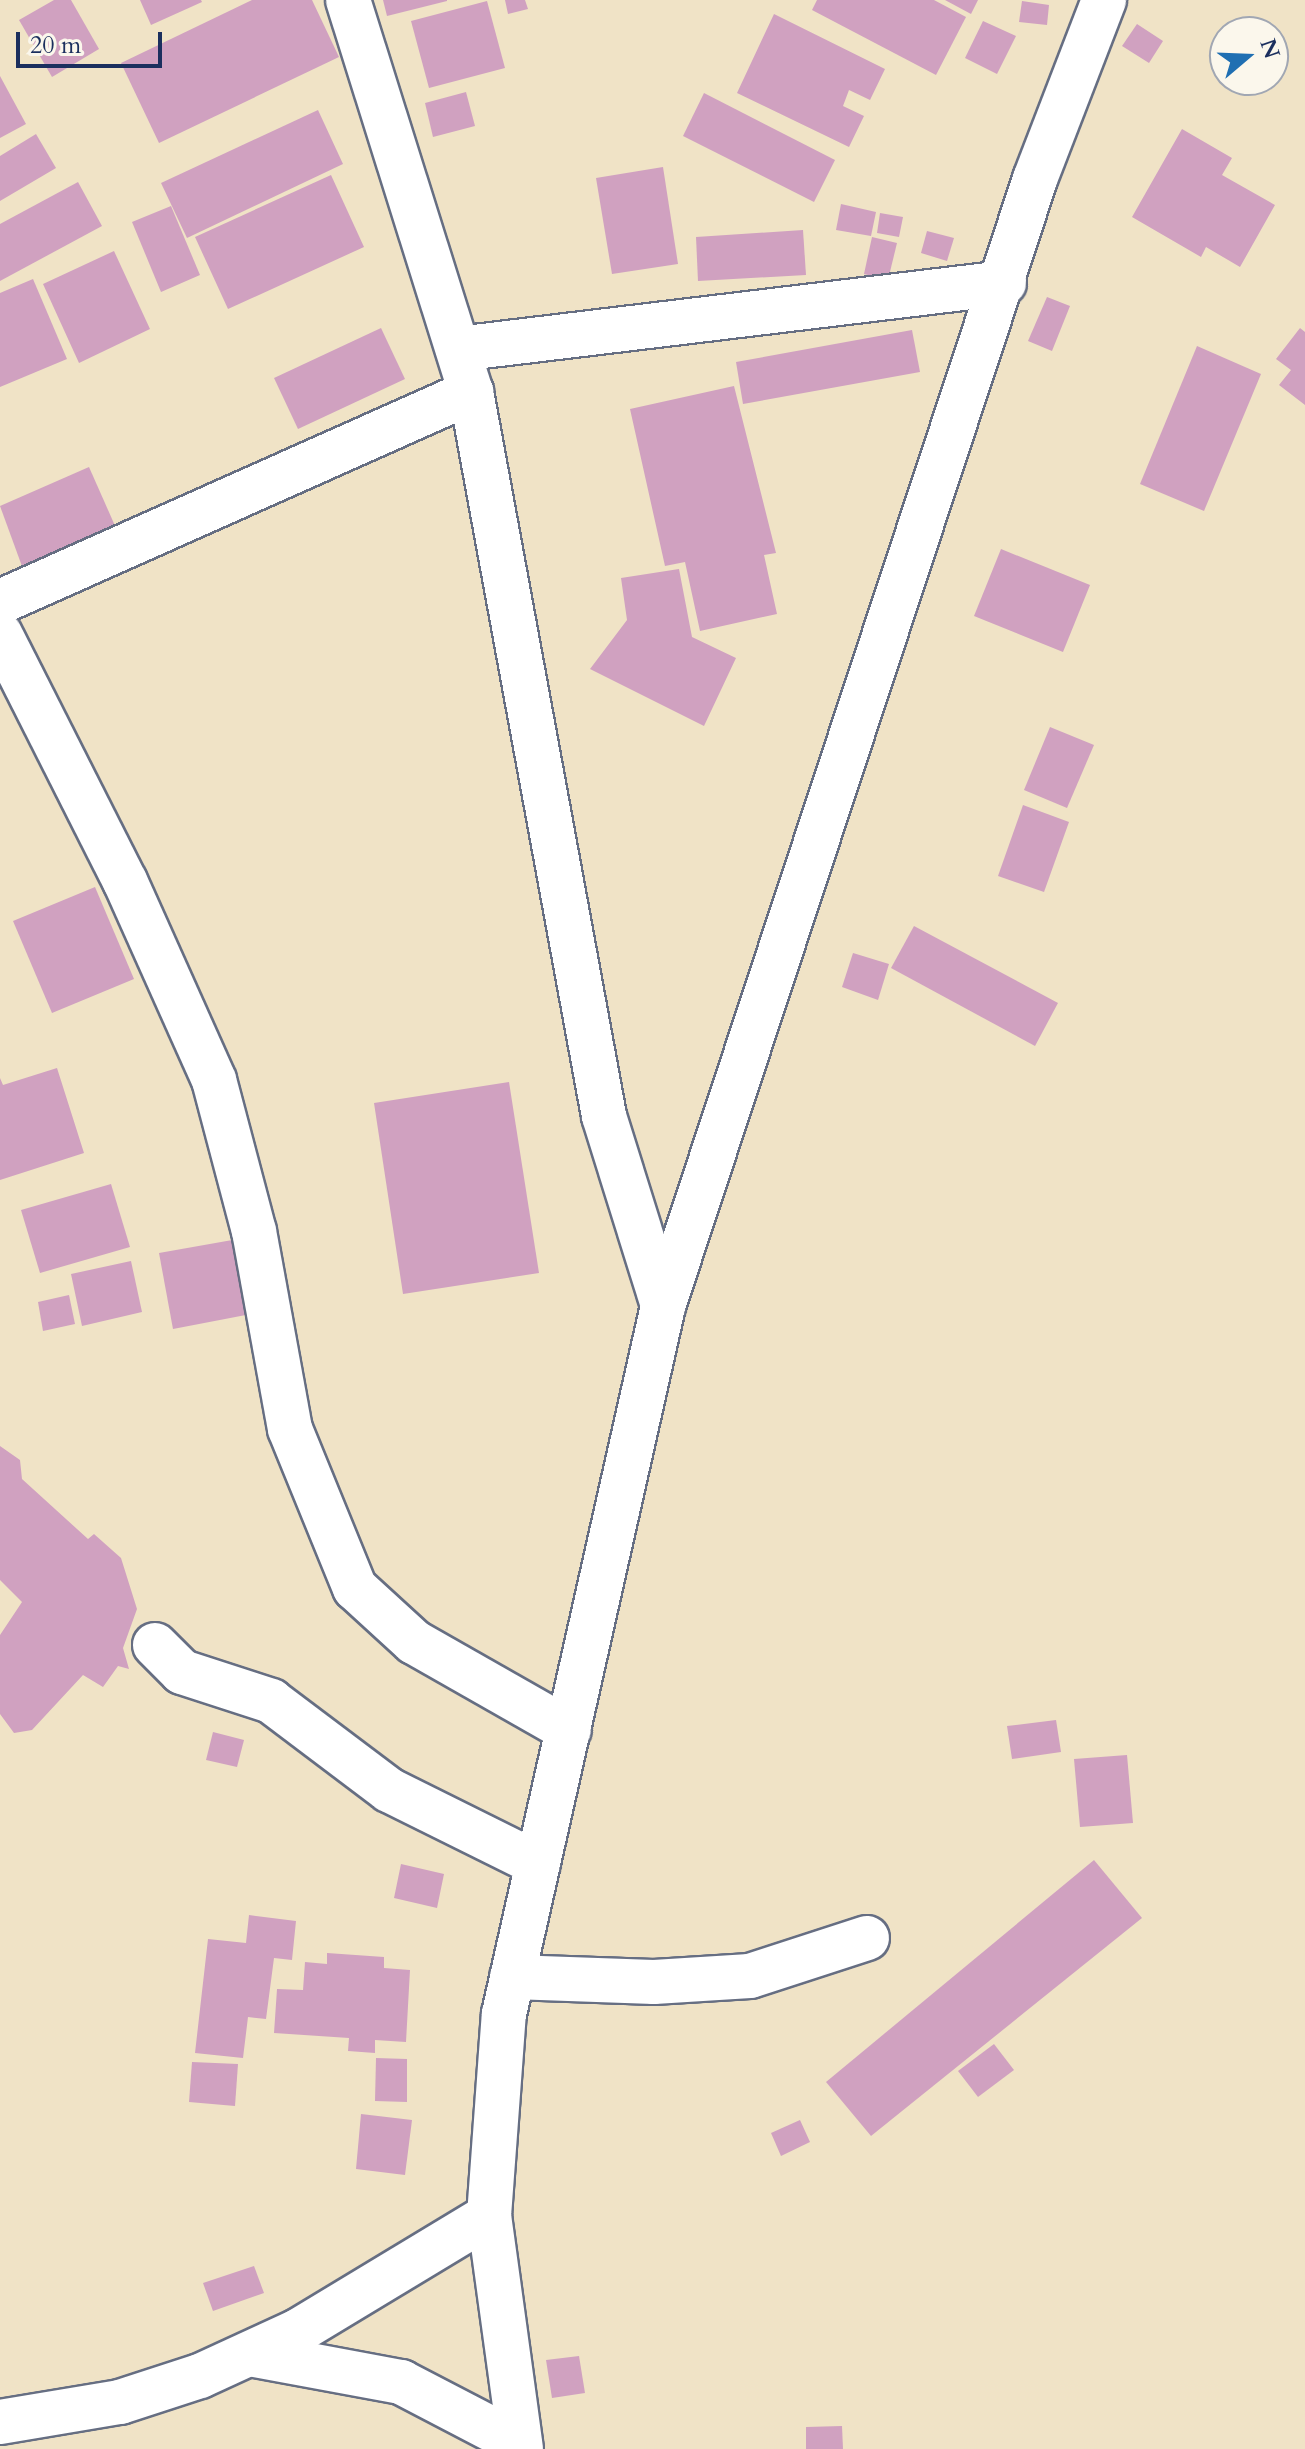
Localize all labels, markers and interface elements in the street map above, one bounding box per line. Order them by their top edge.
scale bar [20,16,166,66]
north arrow [1209,16,1289,96]
text: 20 m [30,29,81,62]
text: N [1253,35,1287,63]

